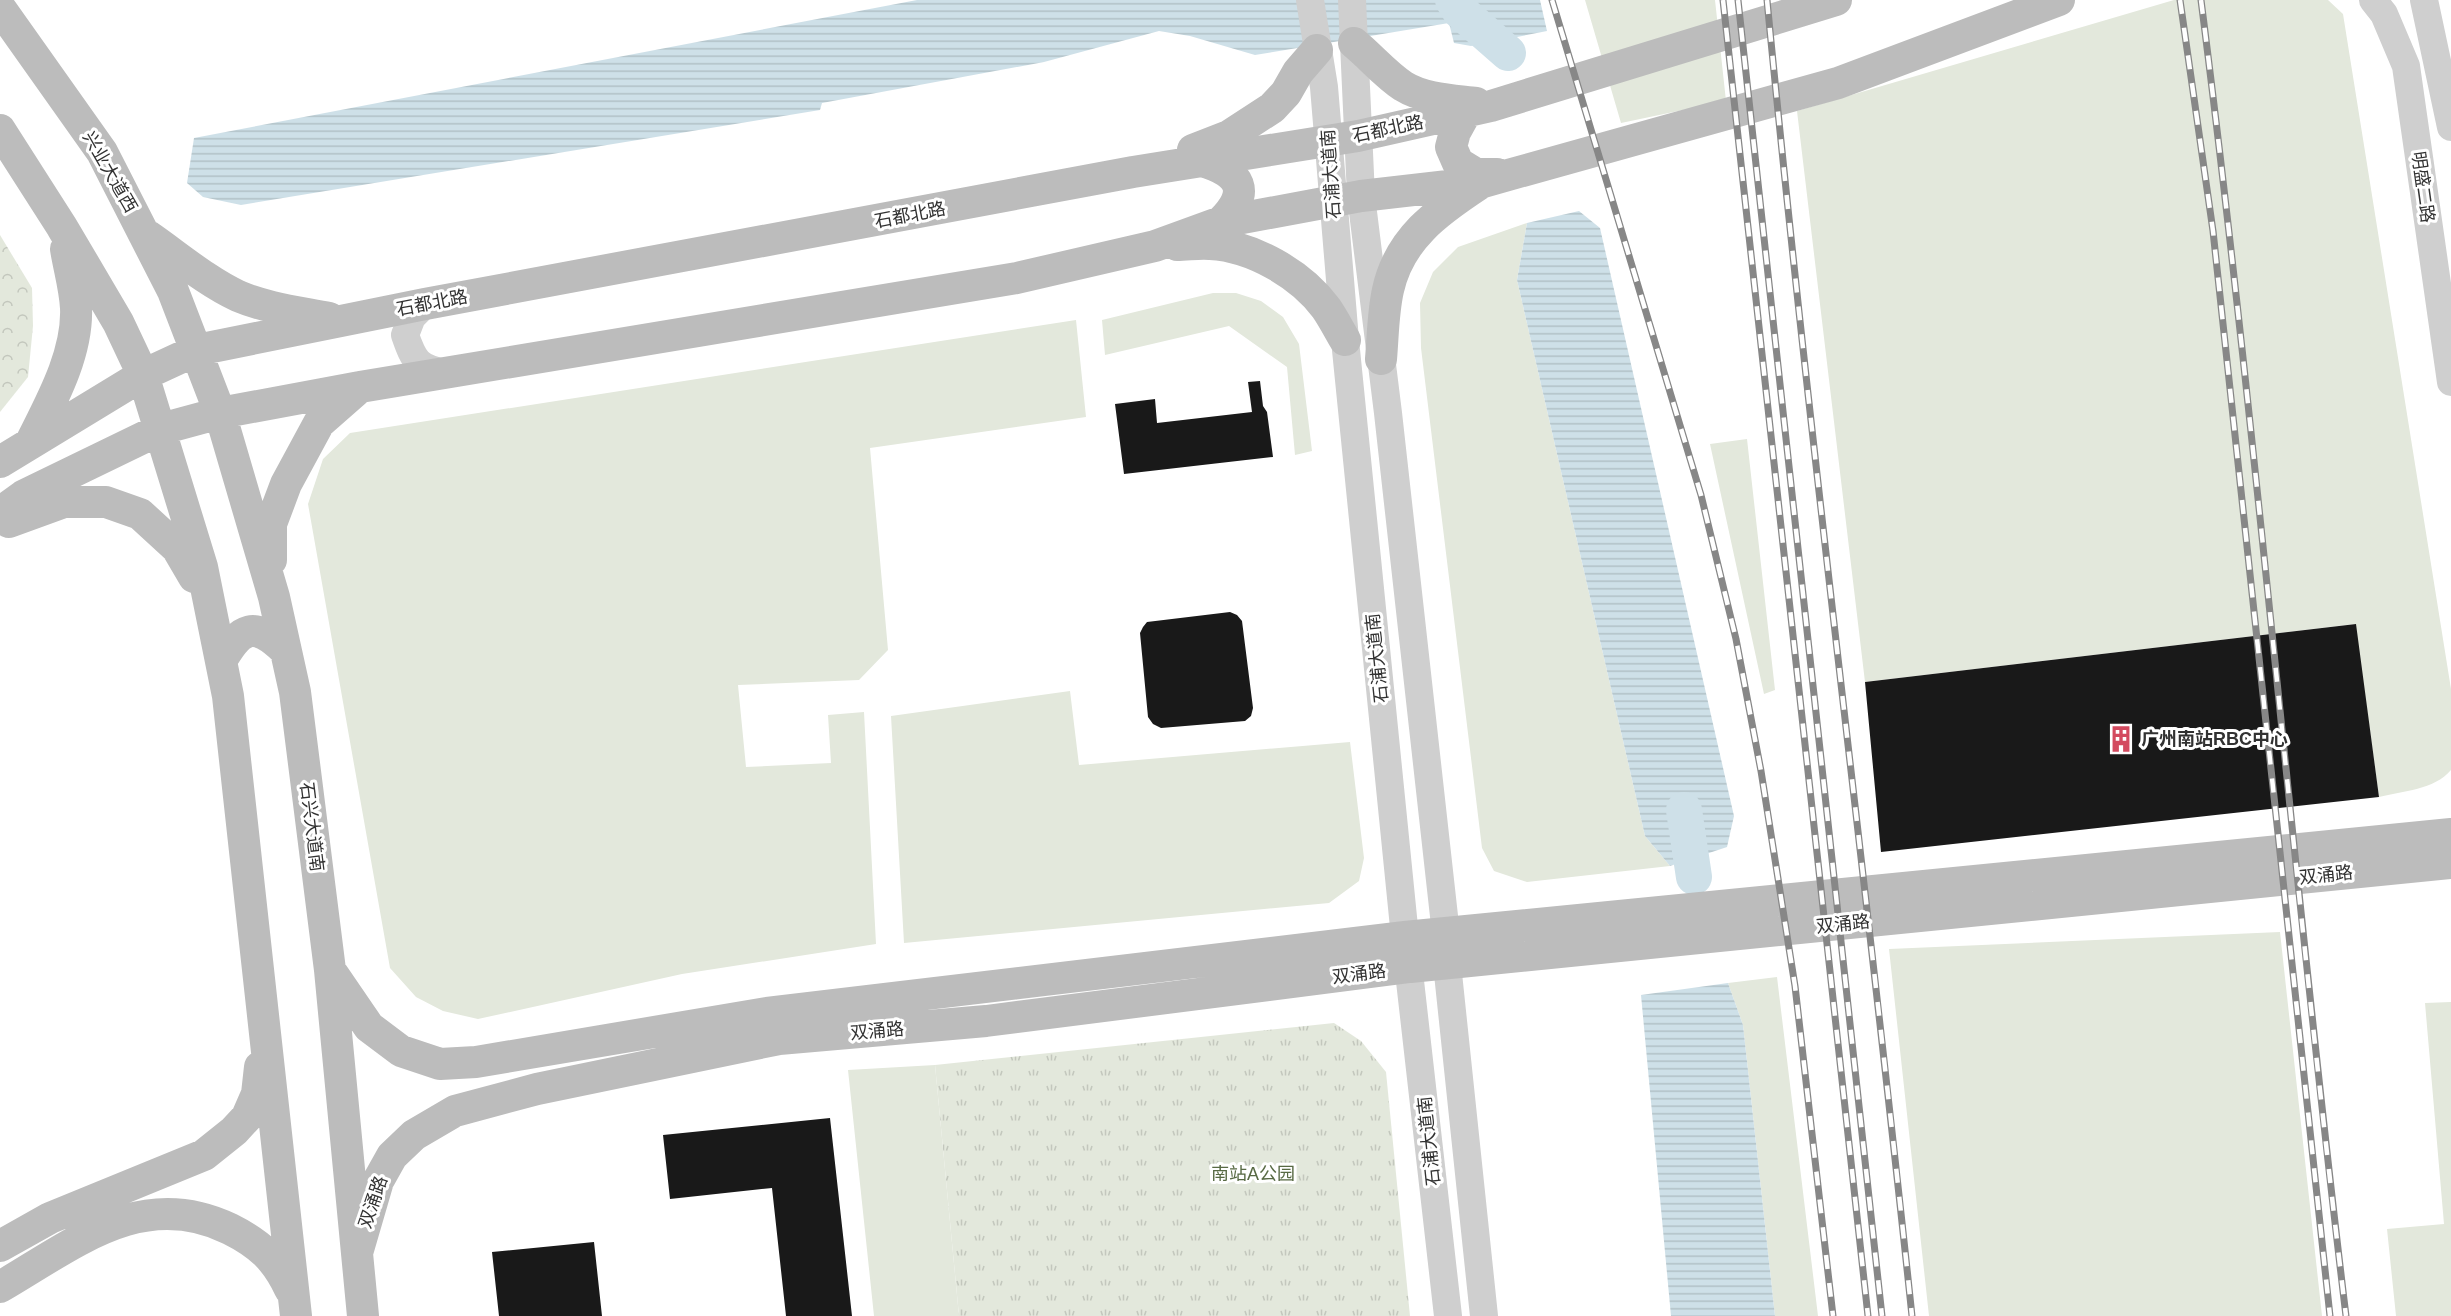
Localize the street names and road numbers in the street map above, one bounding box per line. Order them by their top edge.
street label: 石都北路 [1351,112,1425,146]
street label: 兴业大道西 [79,128,141,216]
street label: 石浦大道南 [1318,128,1344,220]
street label: 明盛二路 [2408,150,2438,224]
street label: 石都北路 [873,198,947,232]
street label: 石都北路 [395,286,469,320]
street label: 石浦大道南 [1362,612,1392,704]
street label: 石兴大道南 [297,781,327,873]
street label: 双涌路 [2298,862,2354,888]
street label: 双涌路 [1815,911,1871,937]
street label: 双涌路 [1331,961,1387,987]
street label: 双涌路 [849,1019,905,1043]
street label: 石浦大道南 [1414,1095,1444,1187]
street label: 双涌路 [355,1173,391,1231]

